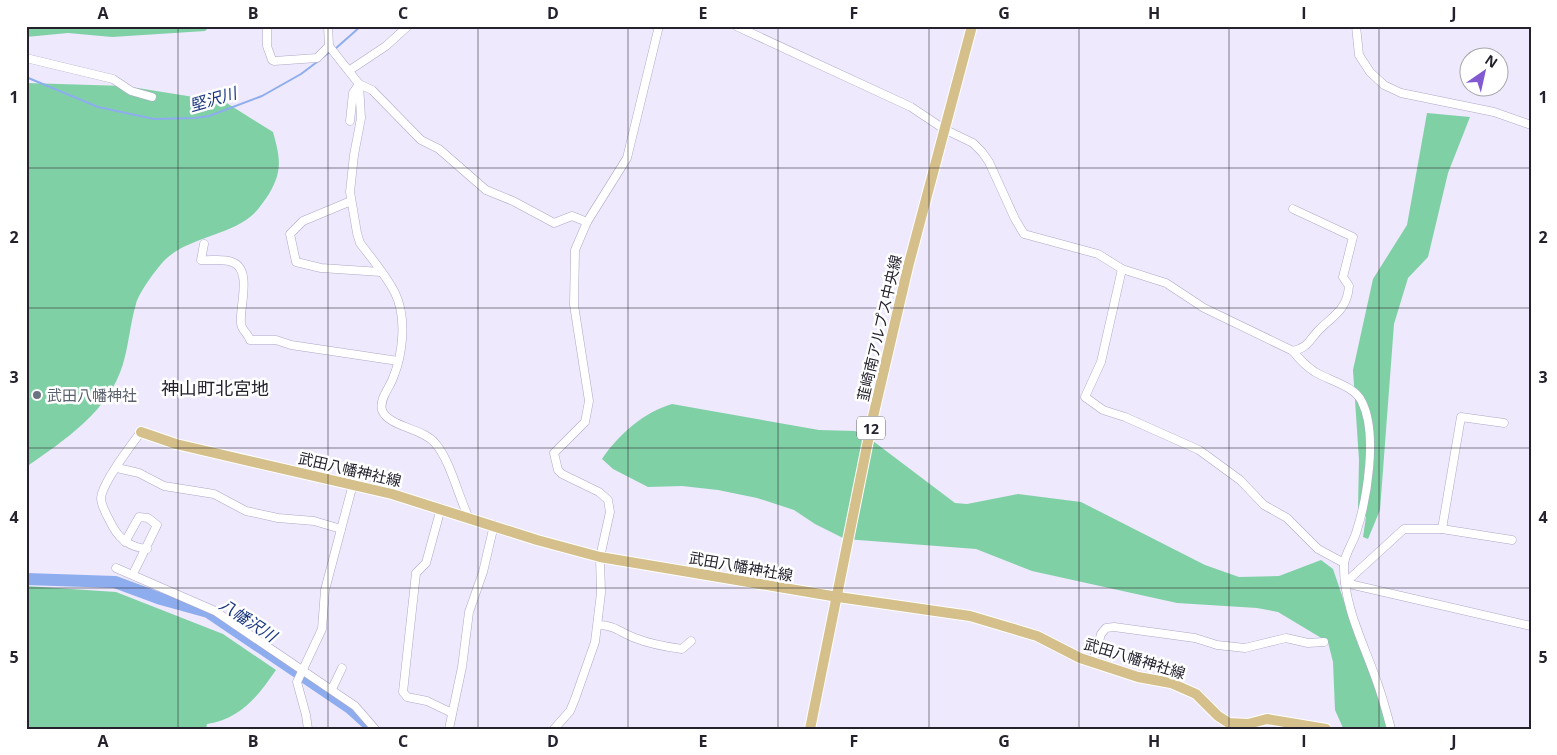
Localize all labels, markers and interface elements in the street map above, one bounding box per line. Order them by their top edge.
text: A [97,2,109,24]
text: B [248,2,258,24]
text: C [398,2,408,24]
text: D [547,2,559,24]
text: E [699,2,708,24]
text: F [850,2,858,24]
text: G [998,2,1010,24]
text: H [1148,2,1160,24]
text: I [1301,2,1307,24]
text: J [1449,2,1457,24]
north arrow [1460,48,1510,98]
text: N [1482,50,1502,72]
water label: 堅沢川 [187,81,241,116]
text: 1 [9,86,19,108]
text: 1 [1538,86,1548,108]
text: 2 [9,226,19,248]
text: 2 [1538,226,1548,248]
street label: 韮崎南アルプス中央線 [852,253,906,403]
text: 3 [9,366,19,388]
text: 3 [1538,366,1548,388]
district label: 神山町北宮地 [161,376,269,400]
place label: 武田八幡神社 [47,385,137,405]
marker: 武田八幡神社 [31,389,43,401]
road number: 12 [857,416,885,439]
street label: 武田八幡神社線 [297,447,403,491]
text: 4 [9,506,19,528]
text: 4 [1538,506,1548,528]
street label: 武田八幡神社線 [688,547,794,585]
water label: 八幡沢川 [215,593,282,648]
street label: 武田八幡神社線 [1082,633,1188,683]
text: 5 [9,646,19,668]
text: 5 [1538,646,1548,668]
text: A [97,730,109,752]
text: B [248,730,258,752]
text: C [398,730,408,752]
text: D [547,730,559,752]
text: E [699,730,708,752]
text: F [850,730,858,752]
text: G [998,730,1010,752]
text: H [1148,730,1160,752]
text: I [1301,730,1307,752]
text: J [1449,730,1457,752]

